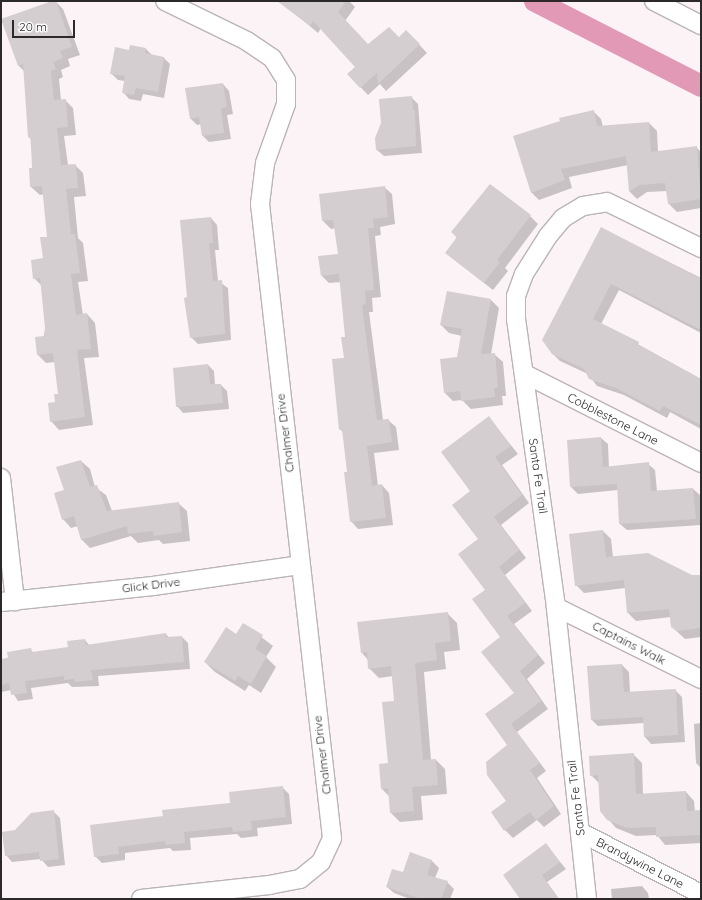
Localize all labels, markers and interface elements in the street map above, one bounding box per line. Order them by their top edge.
scale bar [14,12,77,38]
text: 20 m [19,19,47,34]
street label: Cobblestone Lane [565,390,661,448]
street label: Chalmer Drive [273,393,297,473]
street label: Santa Fe Trail [526,437,550,515]
street label: Glick Drive [121,574,181,596]
street label: Captains Walk [590,618,668,668]
street label: Chalmer Drive [310,715,334,795]
street label: Santa Fe Trail [564,759,588,837]
street label: Brandywine Lane [594,835,686,891]

